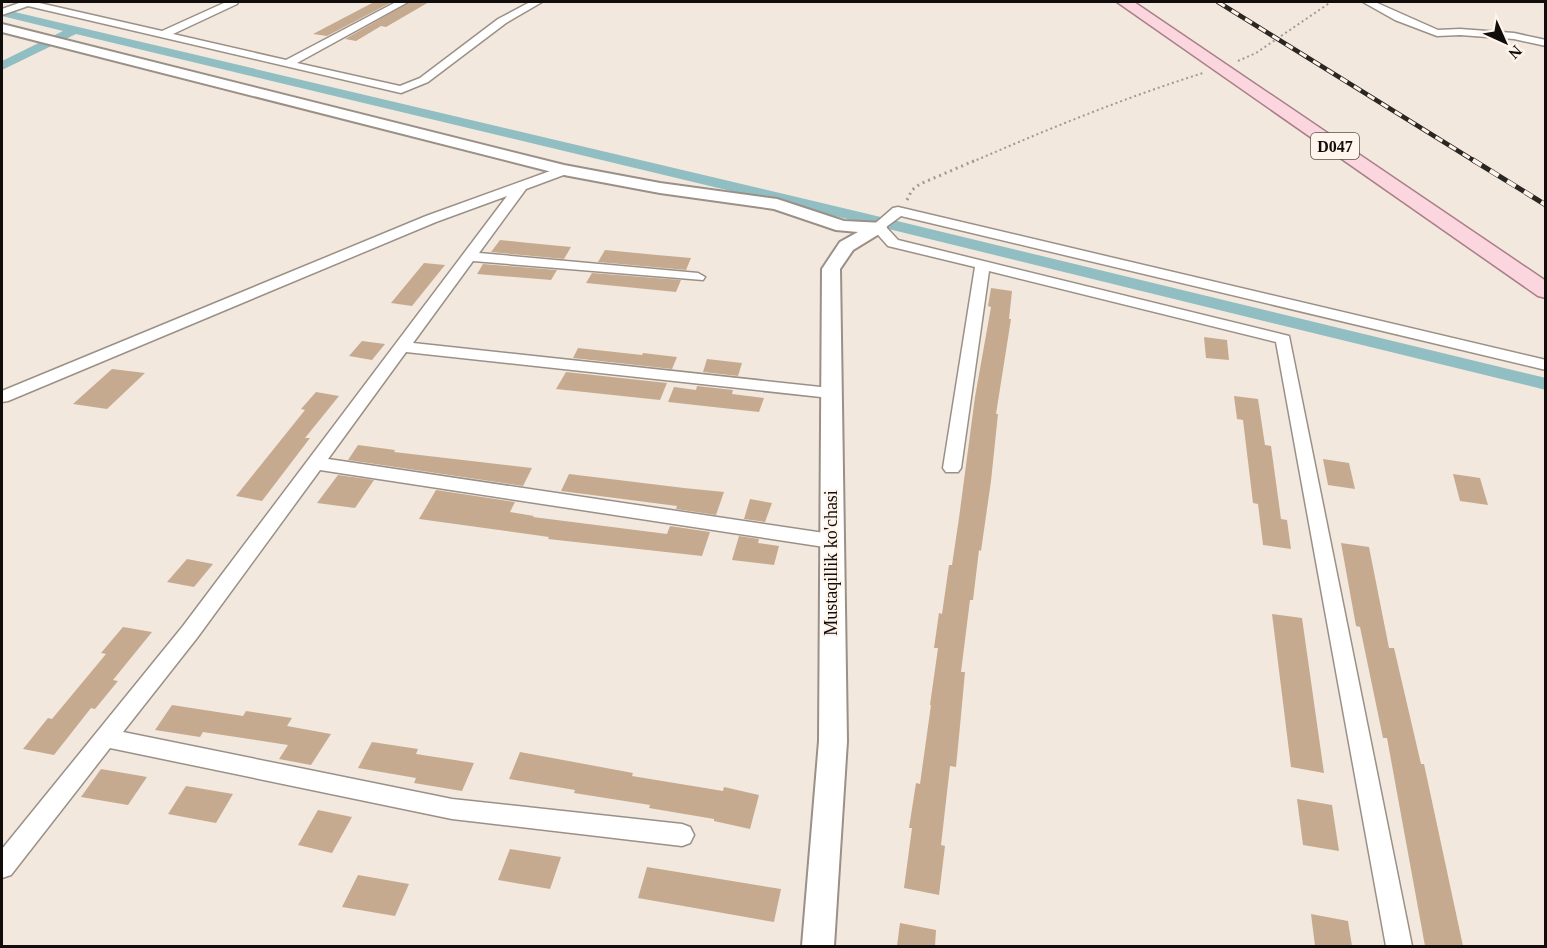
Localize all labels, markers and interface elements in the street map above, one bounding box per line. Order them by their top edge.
north arrow [1475,12,1535,72]
text: N [1505,42,1525,63]
road number: D047 [1311,133,1359,159]
street label: Mustaqillik ko'chasi [821,490,841,636]

